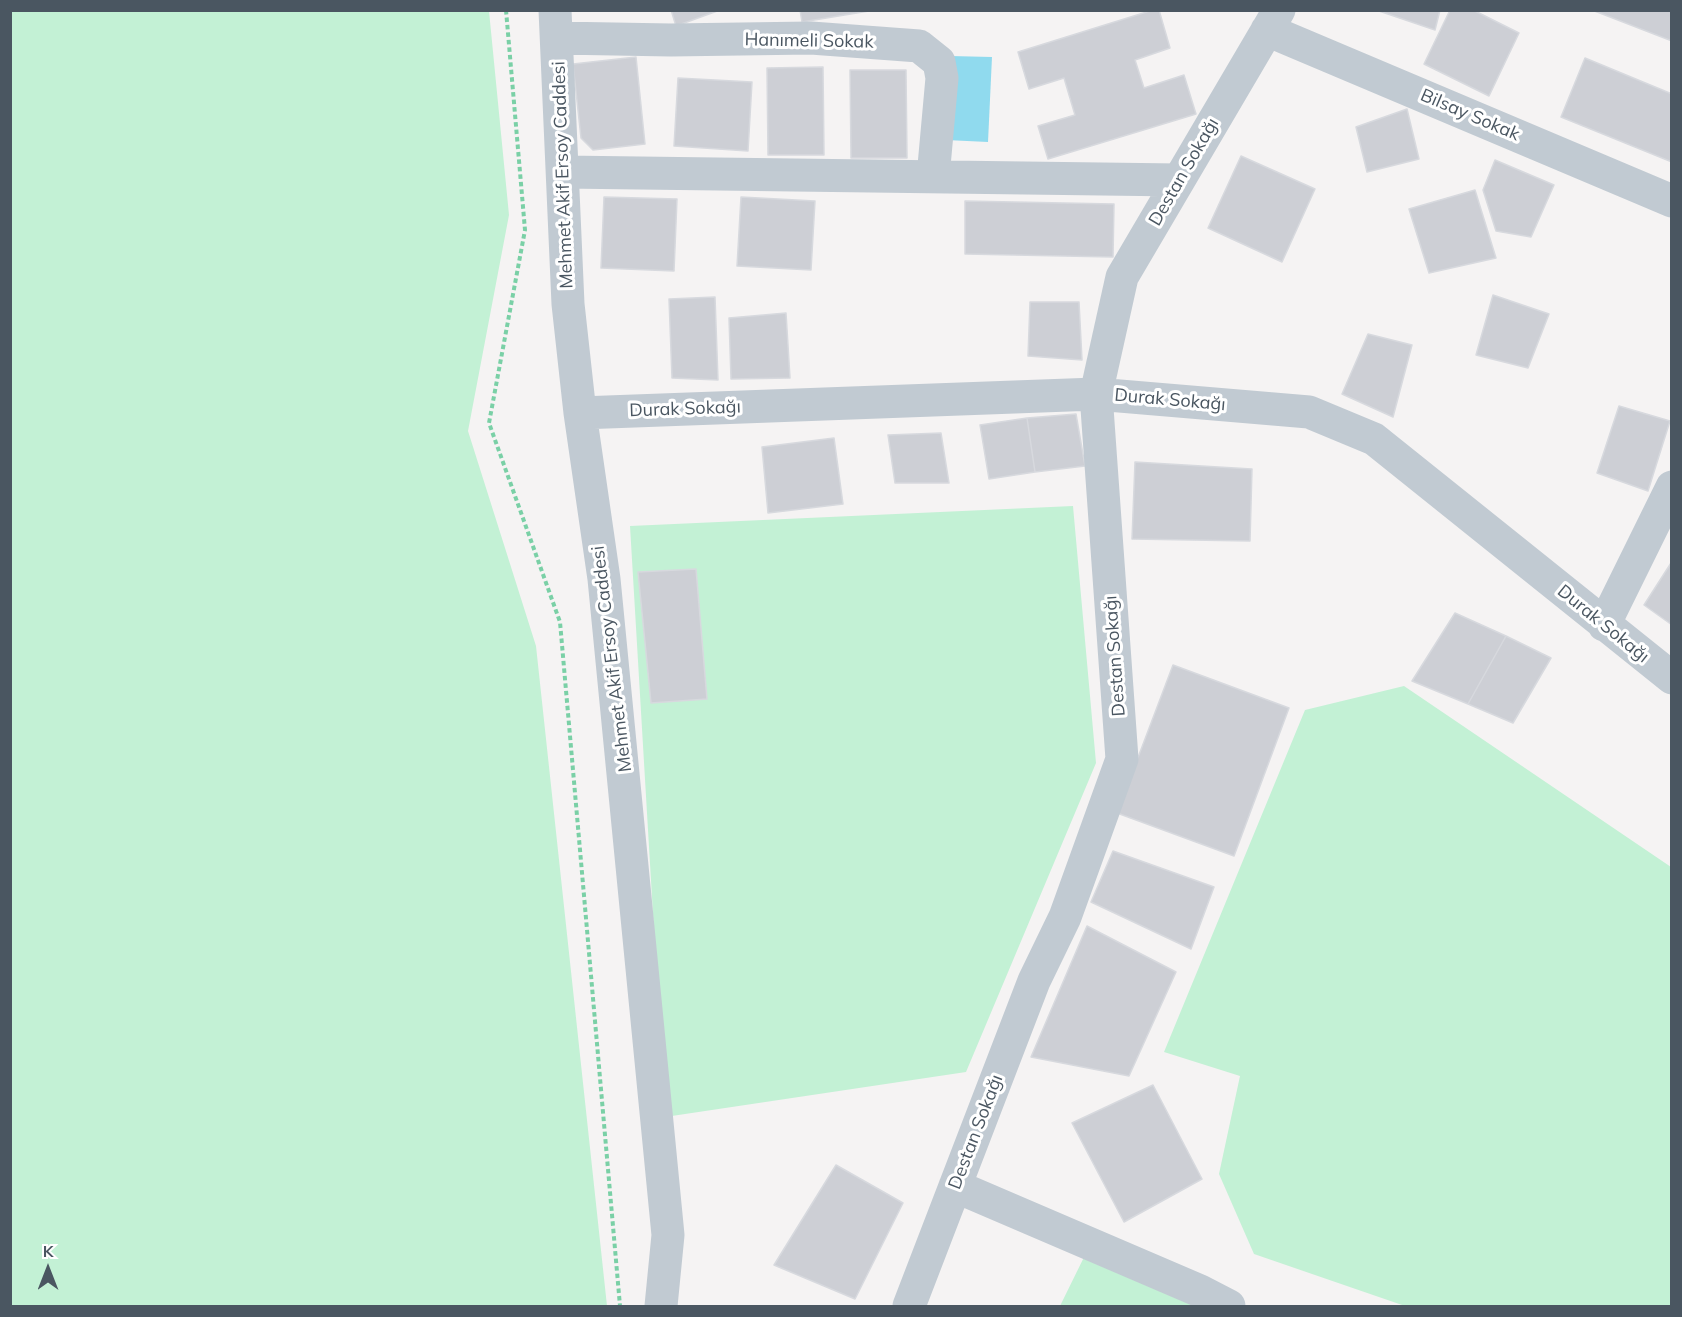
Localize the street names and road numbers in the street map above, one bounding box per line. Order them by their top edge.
street label: Hanımeli Sokak [744,29,874,53]
street label: Mehmet Akif Ersoy Caddesi [548,61,578,289]
street label: Bilsay Sokak [1417,84,1523,146]
street label: Destan Sokağı [1144,114,1224,230]
street label: Durak Sokağı [1113,384,1227,416]
street label: Durak Sokağı [629,396,741,422]
street label: Mehmet Akif Ersoy Caddesi [587,545,637,773]
street label: Durak Sokağı [1553,580,1653,668]
street label: Destan Sokağı [1100,595,1130,717]
street label: Destan Sokağı [944,1072,1008,1192]

